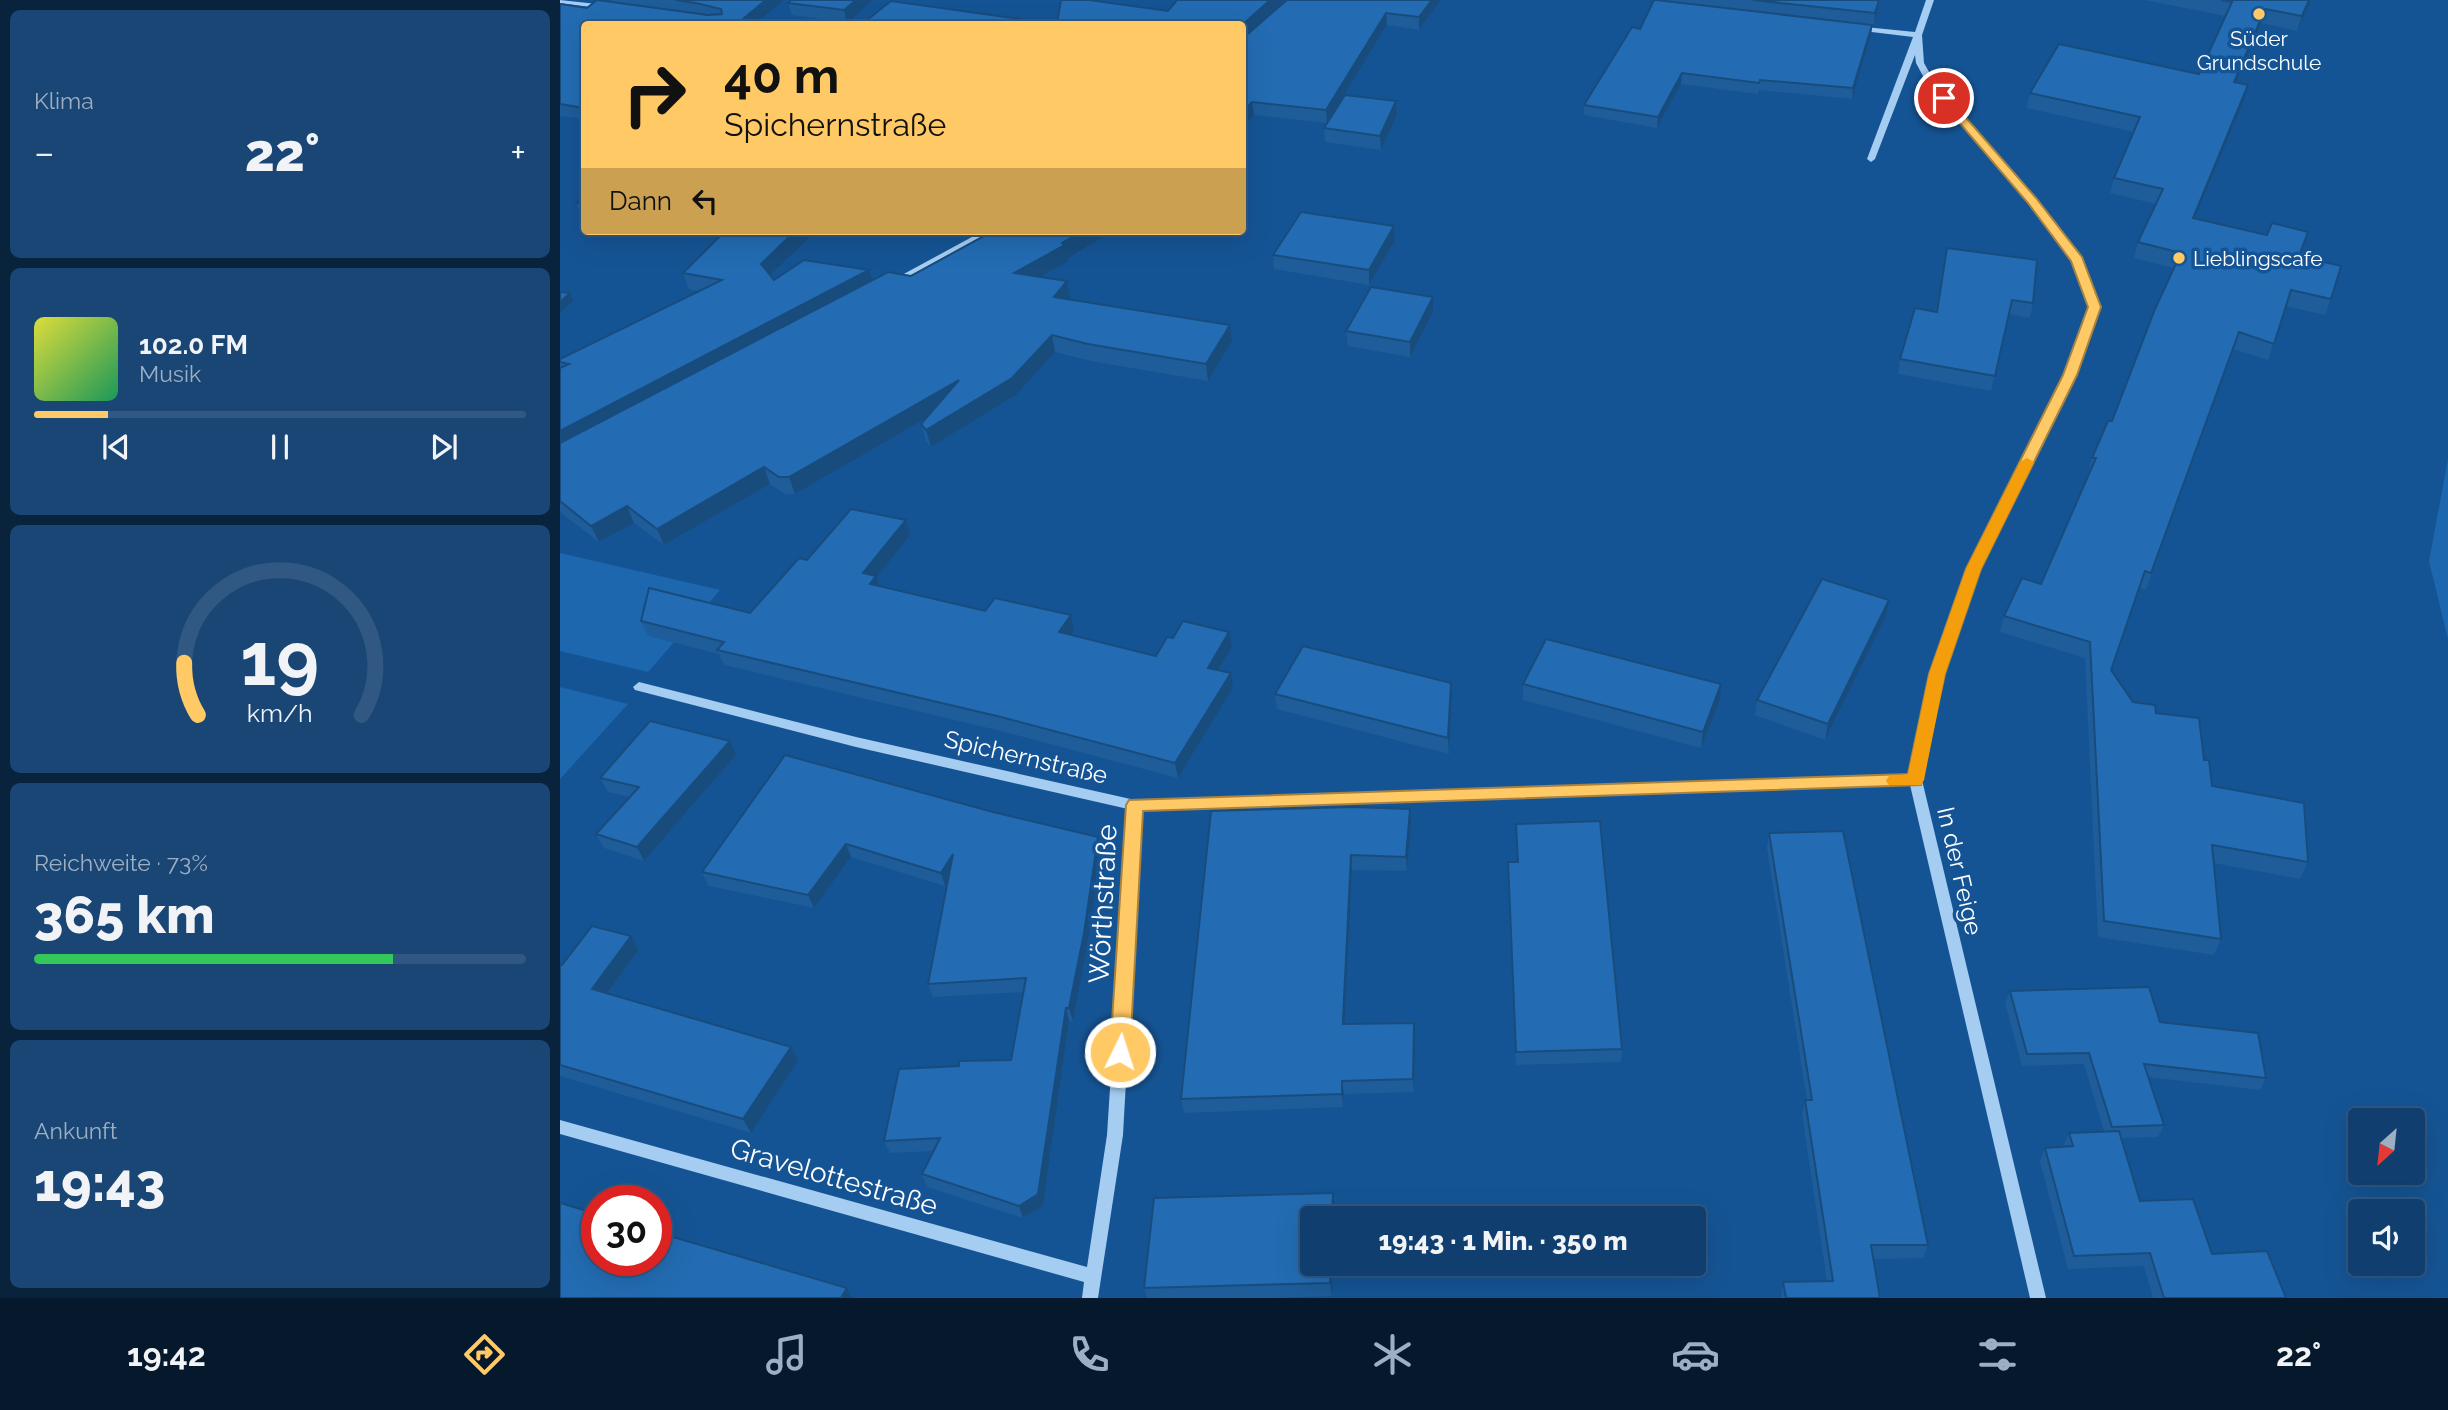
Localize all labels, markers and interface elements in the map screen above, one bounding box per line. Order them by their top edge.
marker: Süder Grundschule [2251,6,2267,22]
place label: Süder Grundschule [2197,26,2321,75]
text: 40 m [724,47,839,104]
icon: right [609,49,700,140]
pin [1914,68,1974,128]
icon: arrive [1925,79,1963,117]
text: Klima [34,87,94,114]
text: Spichernstraße [724,106,946,143]
text: 22° [245,122,320,183]
text: − [34,130,54,175]
text: + [510,130,526,175]
icon: left [686,182,724,220]
text: Dann [609,186,672,216]
place label: Lieblingscafe [2193,246,2323,271]
marker: Lieblingscafe [2171,250,2187,266]
text: 102.0 FM [139,330,248,360]
text: Musik [139,360,201,387]
icon: previous [97,428,135,466]
icon: pause [261,428,299,466]
icon: next [425,428,463,466]
text: 19 [241,617,319,702]
text: km/h [247,698,313,728]
street label: Spichernstraße [942,724,1110,790]
street label: In der Feige [1931,804,1989,938]
street label: Wörthstraße [1082,824,1124,984]
text: Reichweite · 73% [34,849,208,876]
text: 365 km [34,884,215,945]
position arrow [1083,1015,1157,1089]
north arrow [2348,1108,2426,1185]
map controls [2348,1108,2425,1276]
text: Ankunft [34,1117,117,1144]
street label: Gravelottestraße [726,1132,942,1222]
text: 19:43 [34,1152,165,1213]
speed limit sign: 30 [581,1185,672,1276]
button: sound [2348,1199,2425,1276]
text: 19:43 · 1 Min. · 350 m [1378,1226,1628,1256]
icon: directions [460,1330,509,1379]
icon: music [762,1330,811,1379]
icon: phone [1065,1330,1114,1379]
icon: climate [1368,1330,1417,1379]
icon: car [1671,1330,1720,1379]
icon: filters [1973,1330,2022,1379]
text: 19:42 [127,1336,206,1373]
text: 22° [2276,1336,2321,1373]

